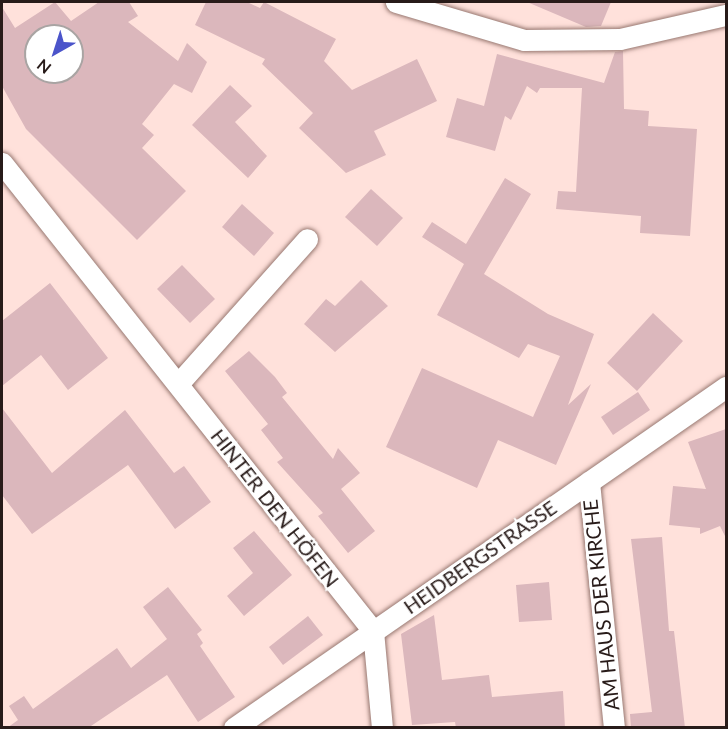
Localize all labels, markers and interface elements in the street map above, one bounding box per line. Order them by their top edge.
north arrow [24,24,84,84]
text: N [33,56,54,78]
street label: HINTER DEN HÖFEN [206,424,344,592]
street label: HEIDBERGSTRASSE [399,495,561,619]
street label: AM HAUS DER KIRCHE [578,498,624,712]

